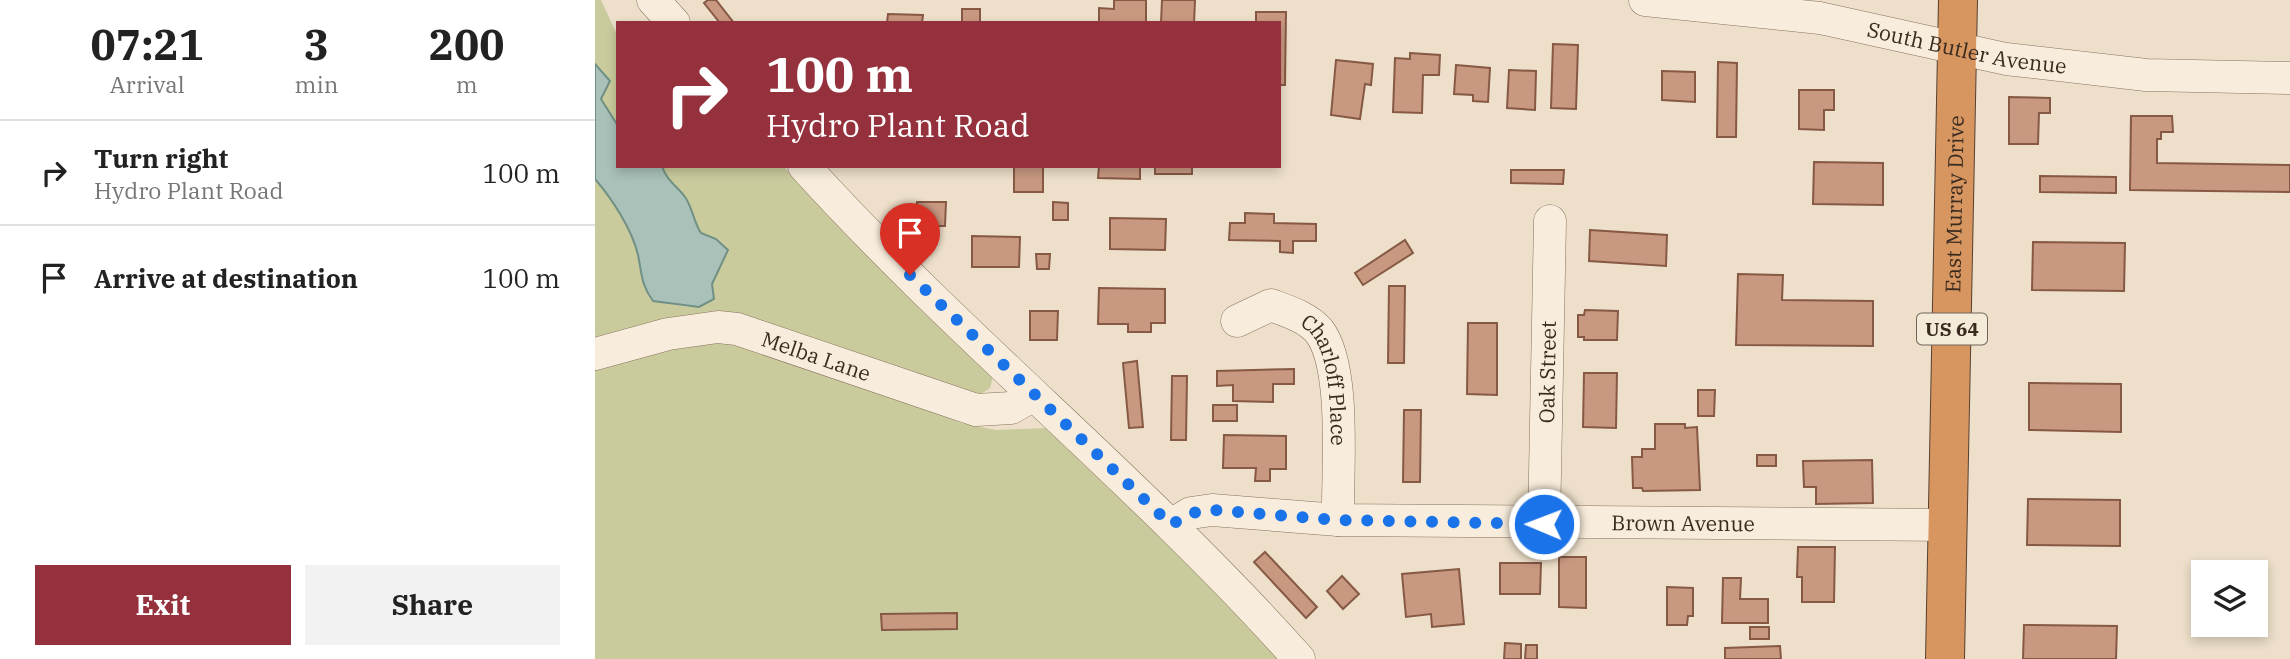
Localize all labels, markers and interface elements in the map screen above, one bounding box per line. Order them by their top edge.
street label: South Butler Avenue [1865,15,2068,80]
text: 07:21 [90,17,204,72]
text: 3 [304,17,329,72]
text: 200 [429,17,504,72]
text: 100 m [766,42,913,105]
icon: right [651,49,742,140]
text: Arrival [110,69,185,99]
text: min [295,69,338,99]
text: m [456,69,478,99]
text: Hydro Plant Road [766,104,1030,146]
street label: East Murray Drive [1938,115,1970,293]
text: Turn right [94,141,228,175]
icon: right [35,154,73,192]
text: 100 m [482,156,560,190]
text: Hydro Plant Road [94,175,284,205]
pin [880,203,940,275]
icon: arrive [891,214,929,252]
icon: arrive [35,259,73,297]
text: Arrive at destination [94,261,358,295]
text: 100 m [482,261,560,295]
street label: Charloff Place [1296,307,1353,446]
road number: US 64 [1917,314,1987,344]
street label: Oak Street [1532,320,1562,424]
street label: Melba Lane [758,324,875,387]
position arrow [1507,487,1581,561]
street label: Brown Avenue [1611,508,1755,537]
map controls [2191,560,2268,637]
button: layers [2191,560,2268,637]
button: Exit [35,565,291,645]
button: Share [305,565,560,645]

